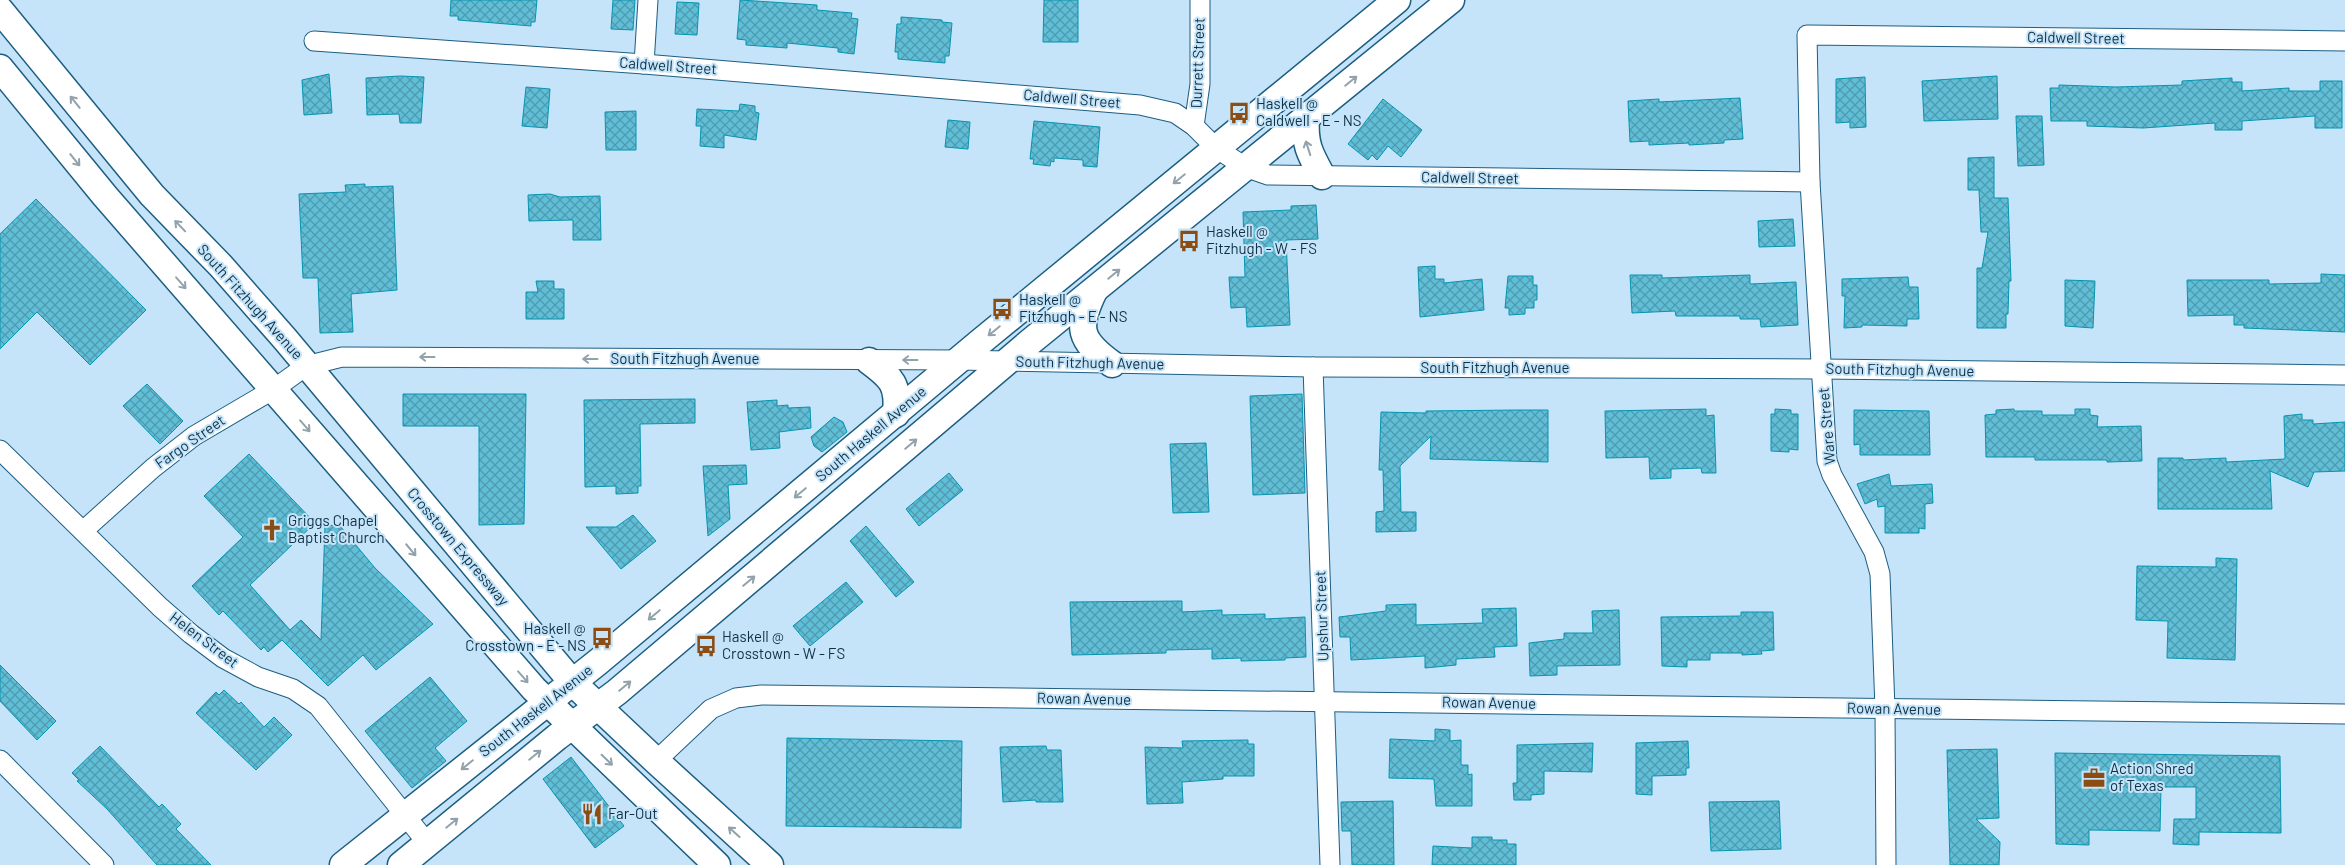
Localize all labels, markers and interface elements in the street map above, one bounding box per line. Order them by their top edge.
street label: Durrett Street [1186,17,1208,109]
street label: Caldwell Street [2027,27,2125,47]
street label: Caldwell Street [619,53,717,77]
one-way arrow [1344,76,1357,87]
street label: Caldwell Street [1023,85,1122,111]
place label: Haskell @ Caldwell - E - NS [1256,94,1362,129]
one-way arrow [70,95,81,108]
bus stop icon: Haskell @ Caldwell - E - NS [1226,100,1252,126]
one-way arrow [1303,141,1313,157]
one-way arrow [70,153,81,166]
street label: Caldwell Street [1421,167,1519,187]
one-way arrow [1173,173,1186,184]
one-way arrow [174,220,186,232]
place label: Haskell @ Fitzhugh - W - FS [1206,222,1317,257]
bus stop icon: Haskell @ Fitzhugh - W - FS [1176,228,1202,254]
street label: South Fitzhugh Avenue [194,240,307,363]
one-way arrow [1107,269,1120,280]
one-way arrow [175,277,187,290]
place label: Haskell @ Fitzhugh - E - NS [1019,290,1128,325]
bus stop icon: Haskell @ Fitzhugh - E - NS [989,296,1015,322]
one-way arrow [987,325,1000,337]
street label: South Fitzhugh Avenue [611,349,759,367]
street label: South Fitzhugh Avenue [1015,352,1165,372]
one-way arrow [420,353,436,362]
one-way arrow [582,354,598,364]
one-way arrow [902,355,918,365]
street label: South Fitzhugh Avenue [1421,358,1569,376]
street label: South Fitzhugh Avenue [1825,359,1975,379]
street label: South Haskell Avenue [811,382,929,485]
street label: Ware Street [1814,387,1838,465]
street label: Fargo Street [151,411,228,472]
one-way arrow [300,419,311,432]
one-way arrow [904,439,917,450]
street label: Crosstown Expressway [404,484,513,609]
one-way arrow [794,487,807,498]
place label: Griggs Chapel Baptist Church [288,511,385,546]
church icon: Griggs Chapel Baptist Church [259,517,285,543]
one-way arrow [405,543,416,556]
street label: Upshur Street [1310,570,1332,662]
one-way arrow [742,576,755,587]
street label: Helen Street [167,608,242,671]
one-way arrow [647,609,660,620]
place label: Haskell @ Crosstown - E - NS [465,619,586,654]
bus stop icon: Haskell @ Crosstown - E - NS [589,625,615,651]
place label: Haskell @ Crosstown - W - FS [722,627,845,662]
bus stop icon: Haskell @ Crosstown - W - FS [693,633,719,659]
street label: South Haskell Avenue [475,660,596,760]
one-way arrow [518,670,529,683]
one-way arrow [618,681,631,692]
street label: Rowan Avenue [1037,688,1131,708]
street label: Rowan Avenue [1442,692,1536,712]
street label: Rowan Avenue [1847,698,1941,718]
one-way arrow [528,750,541,761]
one-way arrow [601,754,614,766]
one-way arrow [461,759,474,770]
place label: Action Shred of Texas [2110,759,2194,794]
office icon: Action Shred of Texas [2081,765,2107,791]
restaurant icon: Far-Out [579,801,605,827]
place label: Far-Out [608,804,658,822]
one-way arrow [446,818,459,829]
one-way arrow [728,826,741,838]

